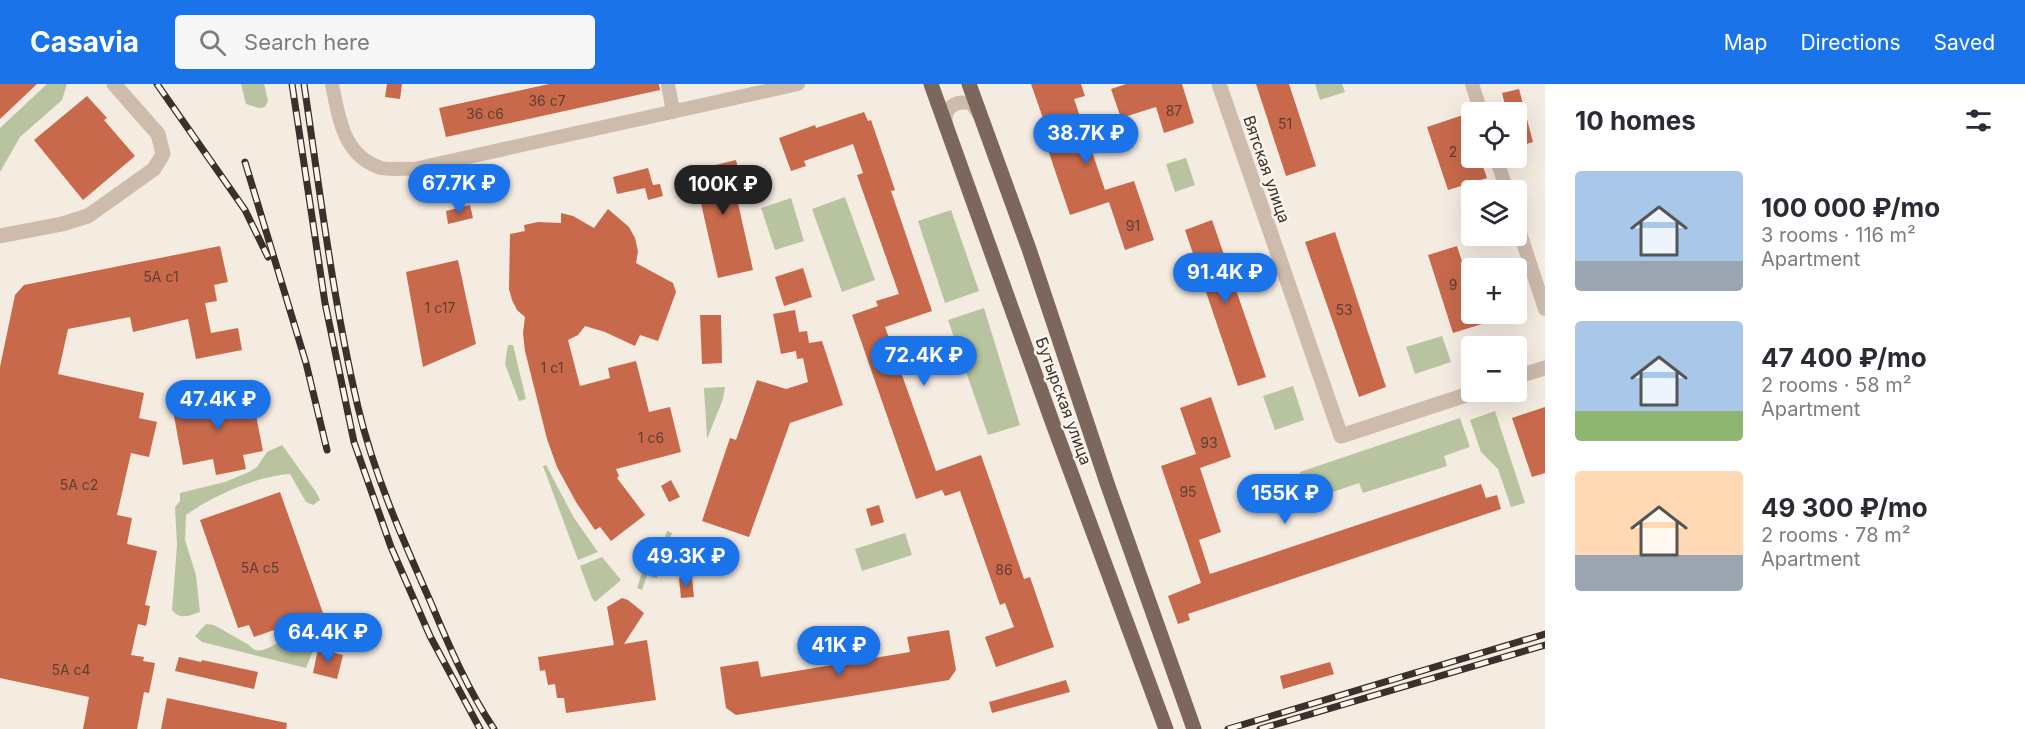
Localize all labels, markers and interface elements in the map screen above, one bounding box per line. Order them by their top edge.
search box [175,15,595,69]
text: Casavia [30,25,139,59]
icon: search [196,26,229,59]
text: Search here [244,29,370,55]
text: Map [1724,30,1767,55]
text: Directions [1800,30,1901,55]
text: Saved [1934,30,1995,55]
house number: 36 с7 [528,92,566,109]
house number: 87 [1166,102,1182,119]
map controls [1461,102,1527,402]
button: locate [1461,102,1527,168]
icon: filters [1962,104,1995,137]
house number: 36 с6 [466,105,504,122]
text: 10 homes [1575,105,1696,136]
street label: Вятская улица [1239,113,1295,225]
pin: 38.7K ₽ [1031,114,1141,165]
house number: 51 [1278,115,1292,132]
text: 38.7K ₽ [1047,121,1125,145]
house number: 2 [1449,143,1457,160]
pin: 67.7K ₽ [404,164,514,215]
pin: 100K ₽ [674,165,772,216]
text: 67.7K ₽ [422,171,496,195]
text: 100K ₽ [688,172,758,196]
button: layers [1461,180,1527,246]
text: 100 000 ₽/mo [1761,192,1940,223]
icon: home [1623,195,1695,267]
house number: 91 [1126,217,1140,234]
text: 3 rooms · 116 m² [1761,223,1916,247]
text: Apartment [1761,247,1860,271]
pin: 91.4K ₽ [1170,253,1280,304]
button: + [1461,258,1527,324]
text: 91.4K ₽ [1187,260,1263,284]
house number: 5А с1 [143,268,179,285]
house number: 9 [1449,276,1457,293]
house number: 1 с17 [425,299,455,316]
house number: 53 [1335,301,1353,318]
street label: Бутырская улица [1032,334,1096,468]
pin: 72.4K ₽ [869,336,979,387]
button: − [1461,336,1527,402]
text: 47 400 ₽/mo [1761,342,1927,373]
text: 72.4K ₽ [885,343,963,367]
icon: home [1623,345,1695,417]
house number: 1 с1 [541,359,563,376]
text: 2 rooms · 58 m² [1761,373,1912,397]
pin: 47.4K ₽ [163,380,273,431]
text: 47.4K ₽ [180,387,256,411]
text: Apartment [1761,397,1860,421]
house number: 1 с6 [638,429,664,446]
house number: 93 [1200,434,1218,451]
pin: 155K ₽ [1236,474,1334,525]
house number: 5А с2 [60,476,98,493]
text: 155K ₽ [1251,481,1319,505]
house number: 95 [1179,483,1197,500]
text: 49 300 ₽/mo [1761,492,1928,523]
icon: home [1623,495,1695,567]
text: 2 rooms · 78 m² [1761,523,1910,547]
pin: 49.3K ₽ [631,537,741,588]
text: 49.3K ₽ [646,544,726,568]
text: Apartment [1761,547,1860,571]
house number: 5А с5 [241,559,279,576]
house number: 86 [995,561,1013,578]
pin: 64.4K ₽ [273,613,383,664]
text: 64.4K ₽ [288,620,368,644]
pin: 41K ₽ [797,626,881,677]
text: 41K ₽ [811,633,867,657]
house number: 5А с4 [51,661,91,678]

